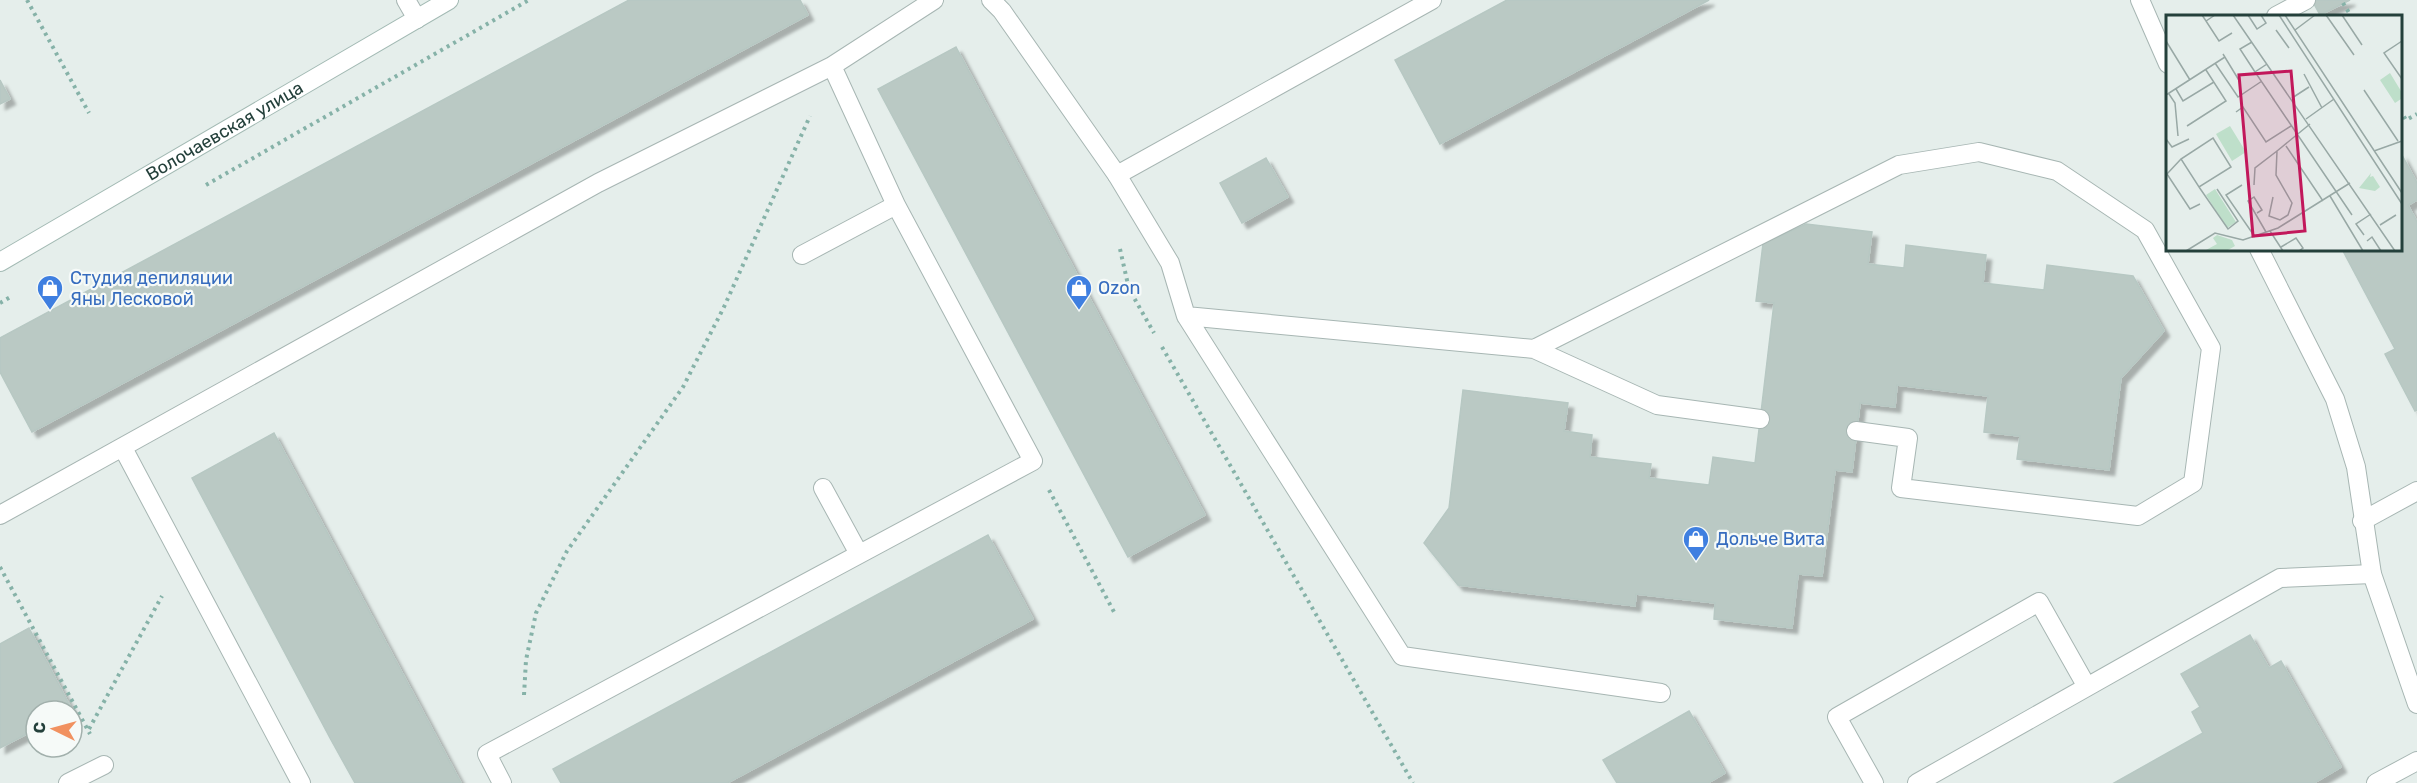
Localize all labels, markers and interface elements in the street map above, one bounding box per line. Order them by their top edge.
inset map [2166,15,2402,250]
street label: Волочаевская улица [142,76,307,185]
place label: Студия депиляции Яны Лесковой [70,267,233,310]
shop icon: Студия депиляции Яны Лесковой [35,273,65,311]
shop icon: Ozon [1064,273,1094,311]
place label: Ozon [1098,277,1140,299]
shop icon: Дольче Вита [1681,524,1711,562]
place label: Дольче Вита [1716,528,1825,550]
north arrow [24,699,84,759]
text: С [30,721,50,734]

